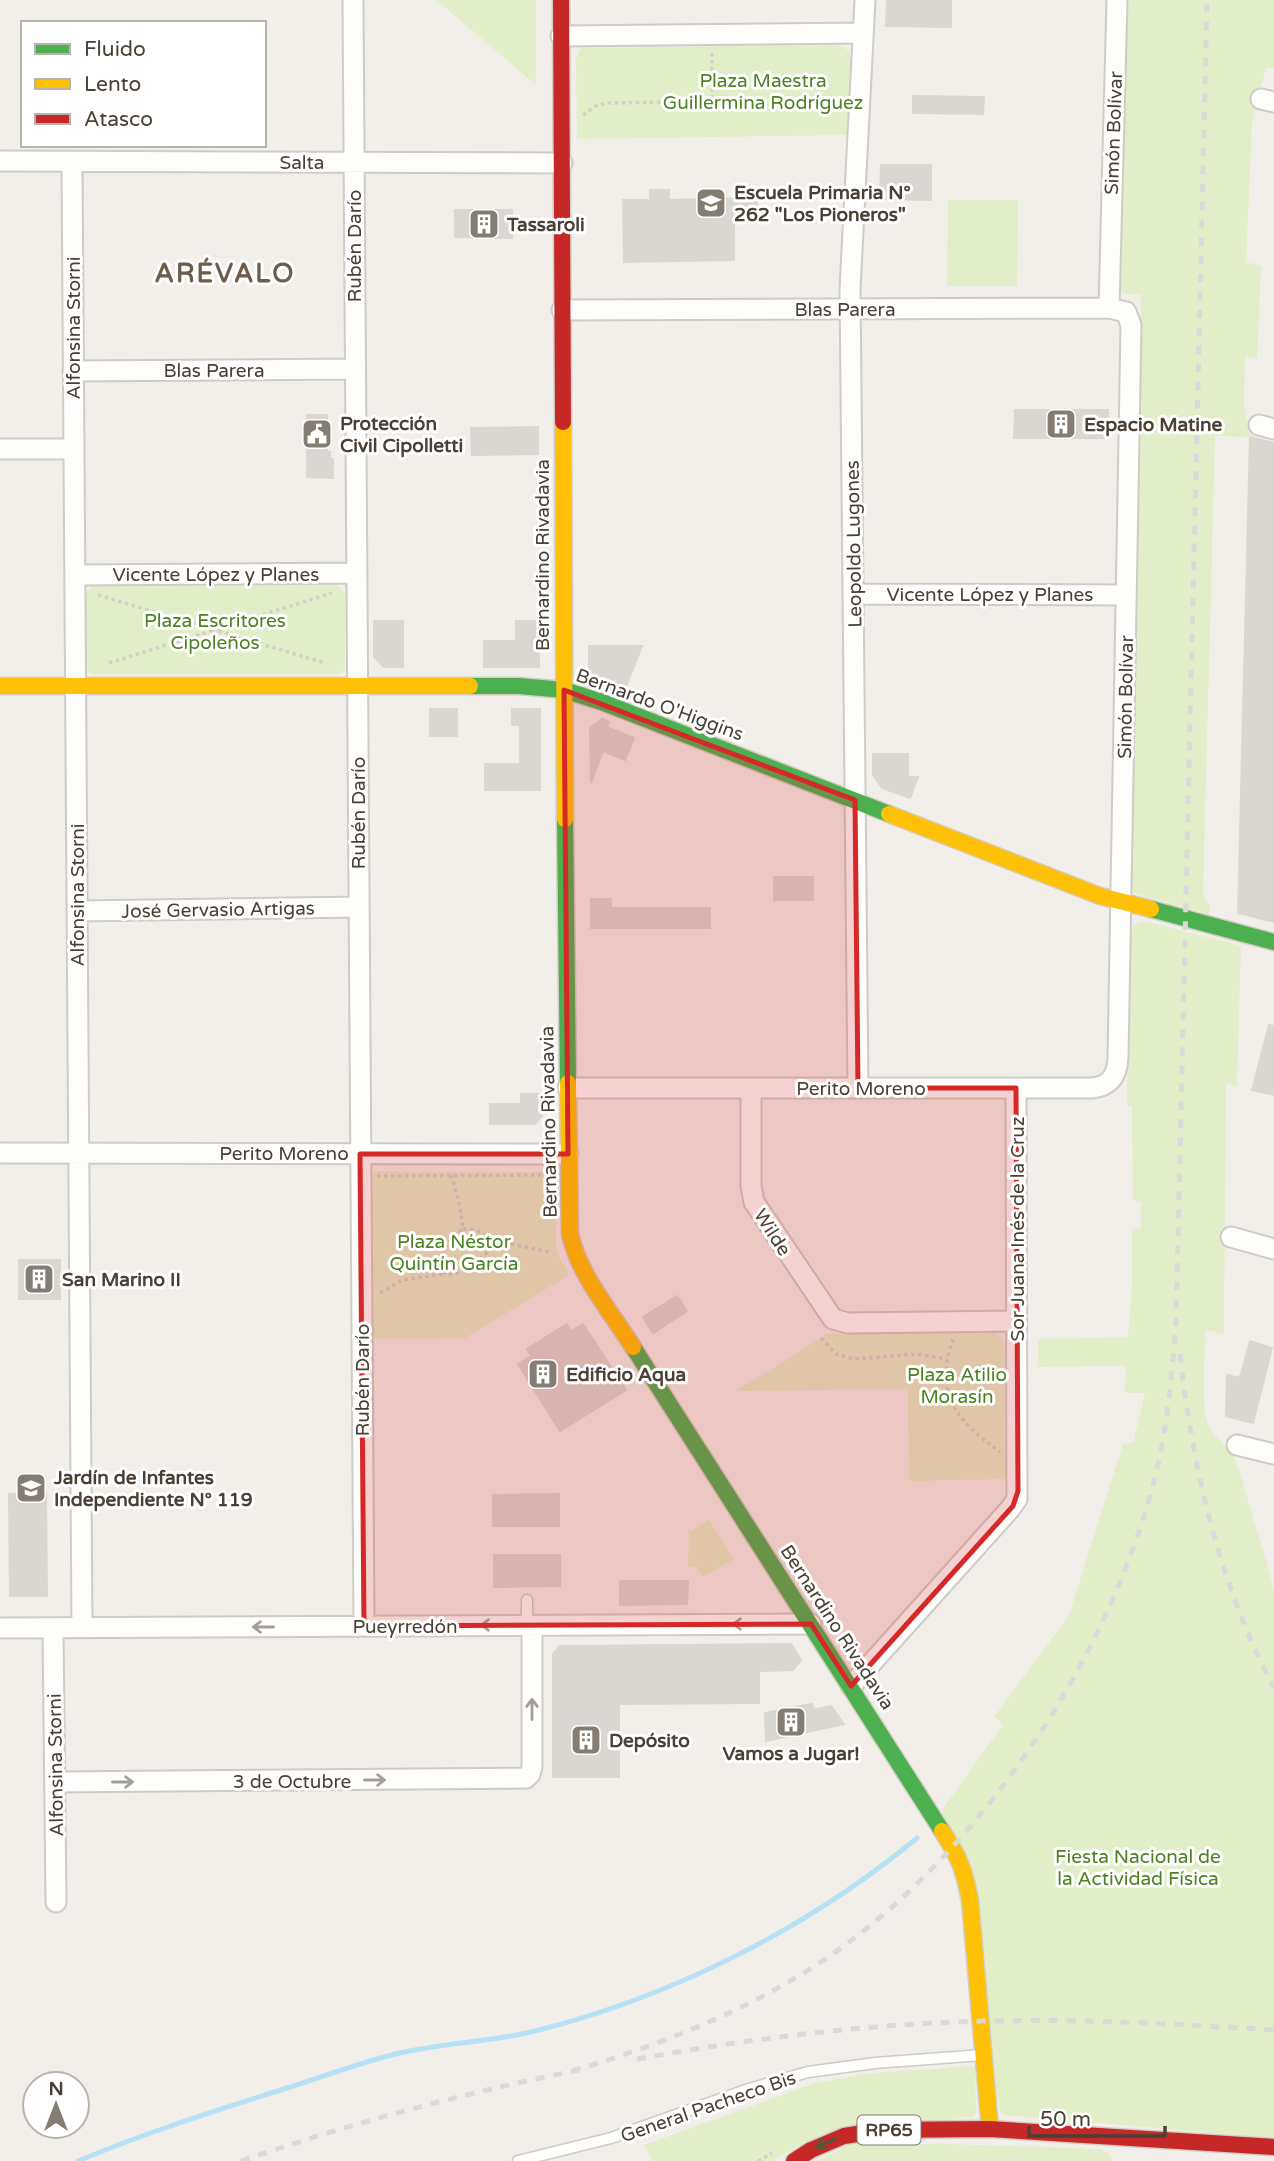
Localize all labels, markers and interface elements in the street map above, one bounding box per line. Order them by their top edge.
legend [21,21,266,147]
text: Fluido [84,37,146,62]
park label: Plaza Maestra Guillermina Rodríguez [663,70,863,114]
street label: Simón Bolívar [1101,70,1127,195]
text: Lento [84,72,141,97]
text: Atasco [84,107,153,132]
street label: Salta [279,152,325,174]
place label: Escuela Primaria N° 262 "Los Pioneros" [734,182,911,226]
school or university icon: Escuela Primaria N° 262 "Los Pioneros" [694,186,728,220]
street label: Rubén Darío [344,190,366,302]
building icon: Tassaroli [467,207,501,241]
place label: Tassaroli [506,214,585,236]
street label: Alfonsina Storni [63,256,85,400]
district label: ARÉVALO [155,257,295,289]
street label: Blas Parera [794,299,896,321]
street label: Blas Parera [163,360,265,382]
building icon: Espacio Matine [1044,407,1078,441]
place label: Protección Civil Cipolletti [340,413,463,458]
place label: Espacio Matine [1084,414,1223,437]
public building icon: Protección Civil Cipolletti [300,417,334,451]
street label: Bernardino Rivadavia [532,459,554,651]
street label: Leopoldo Lugones [842,460,866,628]
street label: Vicente López y Planes [113,564,320,586]
street label: Vicente López y Planes [887,584,1094,606]
park label: Plaza Escritores Cipoleños [144,610,286,654]
street label: Simón Bolívar [1114,634,1138,759]
street label: Bernardo O'Higgins [573,664,746,746]
street label: Rubén Darío [348,757,370,869]
street label: Alfonsina Storni [67,823,89,967]
street label: José Gervasio Artigas [121,897,315,923]
street label: Bernardino Rivadavia [536,1026,562,1218]
street label: Perito Moreno [796,1078,926,1100]
street label: Sor Juana Inés de la Cruz [1007,1117,1029,1341]
street label: Perito Moreno [219,1143,349,1165]
street label: Wilde [749,1205,795,1260]
park label: Plaza Néstor Quintín García [389,1231,519,1275]
building icon: San Marino II [22,1262,56,1296]
place label: San Marino II [62,1269,181,1291]
street label: Rubén Darío [352,1324,374,1436]
building icon: Edificio Aqua [526,1357,560,1391]
place label: Edificio Aqua [566,1364,686,1387]
park label: Plaza Atilio Morasín [907,1364,1007,1408]
place label: Jardín de Infantes Independiente N° 119 [53,1467,253,1512]
school or university icon: Jardín de Infantes Independiente N° 119 [14,1471,48,1505]
street label: Bernardino Rivadavia [776,1541,899,1714]
street label: Pueyrredón [352,1616,458,1638]
one-way arrow [731,1617,754,1631]
one-way arrow [479,1619,502,1632]
one-way arrow [252,1620,275,1634]
street label: Alfonsina Storni [44,1693,68,1837]
one-way arrow [525,1698,539,1721]
building icon: Vamos a Jugar! [774,1705,808,1739]
building icon: Depósito [569,1723,603,1757]
place label: Depósito [609,1730,690,1753]
place label: Vamos a Jugar! [722,1743,860,1766]
street label: 3 de Octubre [233,1771,351,1793]
one-way arrow [363,1773,386,1787]
one-way arrow [111,1775,134,1789]
park label: Fiesta Nacional de la Actividad Física [1055,1846,1221,1890]
street label: General Pacheco Bis [618,2067,799,2147]
north arrow [21,2070,91,2140]
text: N [48,2078,64,2100]
scale bar [1029,2094,1166,2138]
text: 50 m [1040,2107,1091,2132]
road number: RP65 [858,2116,920,2144]
one-way arrow [816,2137,837,2150]

